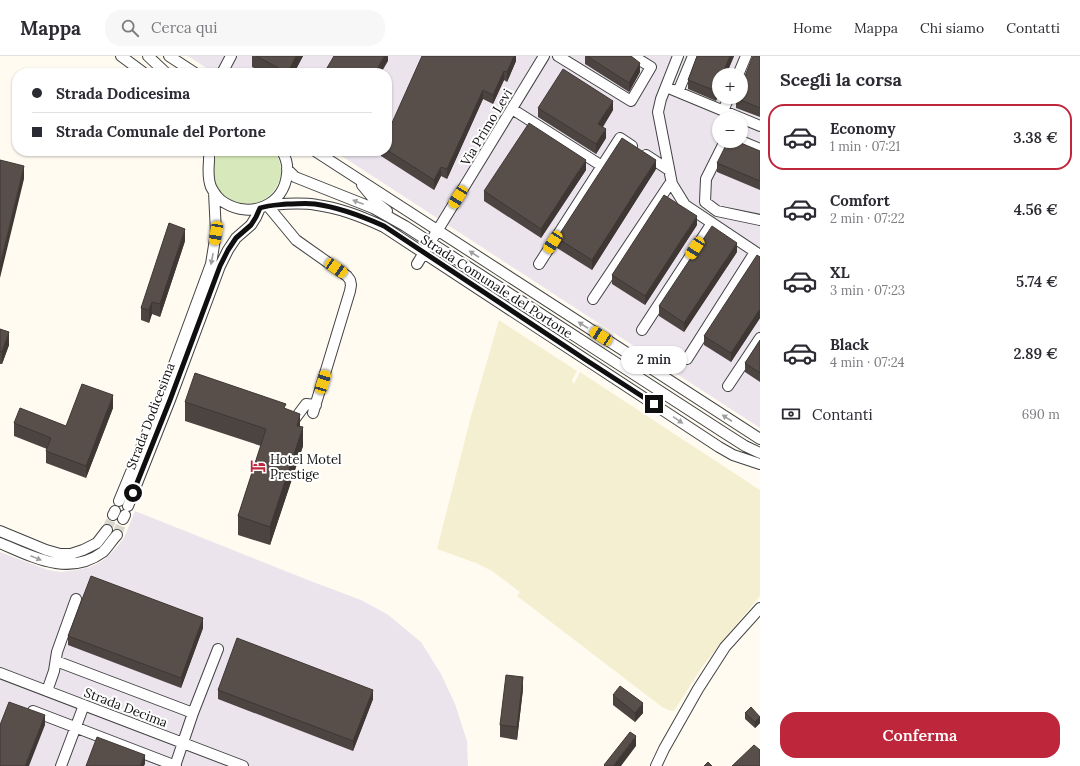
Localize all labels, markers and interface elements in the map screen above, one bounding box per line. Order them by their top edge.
search box [105,10,385,46]
text: Mappa [20,16,81,40]
icon: search [119,17,141,39]
text: Cerca qui [151,18,218,37]
text: Home [793,19,832,37]
text: Mappa [854,19,898,37]
text: Chi siamo [920,19,984,37]
text: Contatti [1006,19,1060,37]
map controls [712,68,748,148]
button: + [712,68,748,104]
text: Scegli la corsa [780,68,902,91]
text: Strada Dodicesima [56,84,190,103]
street label: Via Primo Levi [456,85,516,170]
button: − [712,112,748,148]
icon: car [782,119,818,155]
text: Economy [830,119,895,138]
text: Strada Comunale del Portone [56,122,266,141]
text: 3.38 € [1013,128,1058,147]
text: 1 min · 07:21 [830,138,900,155]
car [447,184,469,210]
icon: car [782,191,818,227]
text: Comfort [830,191,890,210]
one-way arrow [352,198,364,204]
text: 4.56 € [1014,200,1058,219]
text: 2 min · 07:22 [830,210,905,227]
car [208,220,224,246]
car [541,229,565,255]
street label: Strada Comunale del Portone [418,231,576,342]
car [683,235,707,261]
one-way arrow [469,250,479,258]
one-way arrow [208,253,214,265]
car [323,256,349,280]
icon: car [782,263,818,299]
text: XL [830,263,850,282]
text: 5.74 € [1016,272,1058,291]
text: 3 min · 07:23 [830,282,905,299]
one-way arrow [577,321,589,328]
car [588,324,614,348]
icon: car [782,335,818,371]
text: Black [830,335,869,354]
text: 2.89 € [1013,344,1058,363]
callout: 2 min [621,346,687,374]
text: 2 min [637,351,671,368]
text: 4 min · 07:24 [830,354,905,371]
street label: Strada Dodicesima [122,360,179,472]
car [314,369,332,395]
route end [645,395,663,413]
icon: cash [780,403,802,425]
text: Contanti [812,405,873,424]
text: 690 m [1022,406,1060,423]
one-way arrow [722,414,732,422]
one-way arrow [673,416,683,424]
place label: Hotel Motel Prestige [270,451,342,483]
hotel icon: Hotel Motel Prestige [249,457,267,475]
route start [124,484,142,502]
one-way arrow [31,555,43,561]
street label: Strada Decima [82,684,170,731]
button: Conferma [780,712,1060,758]

